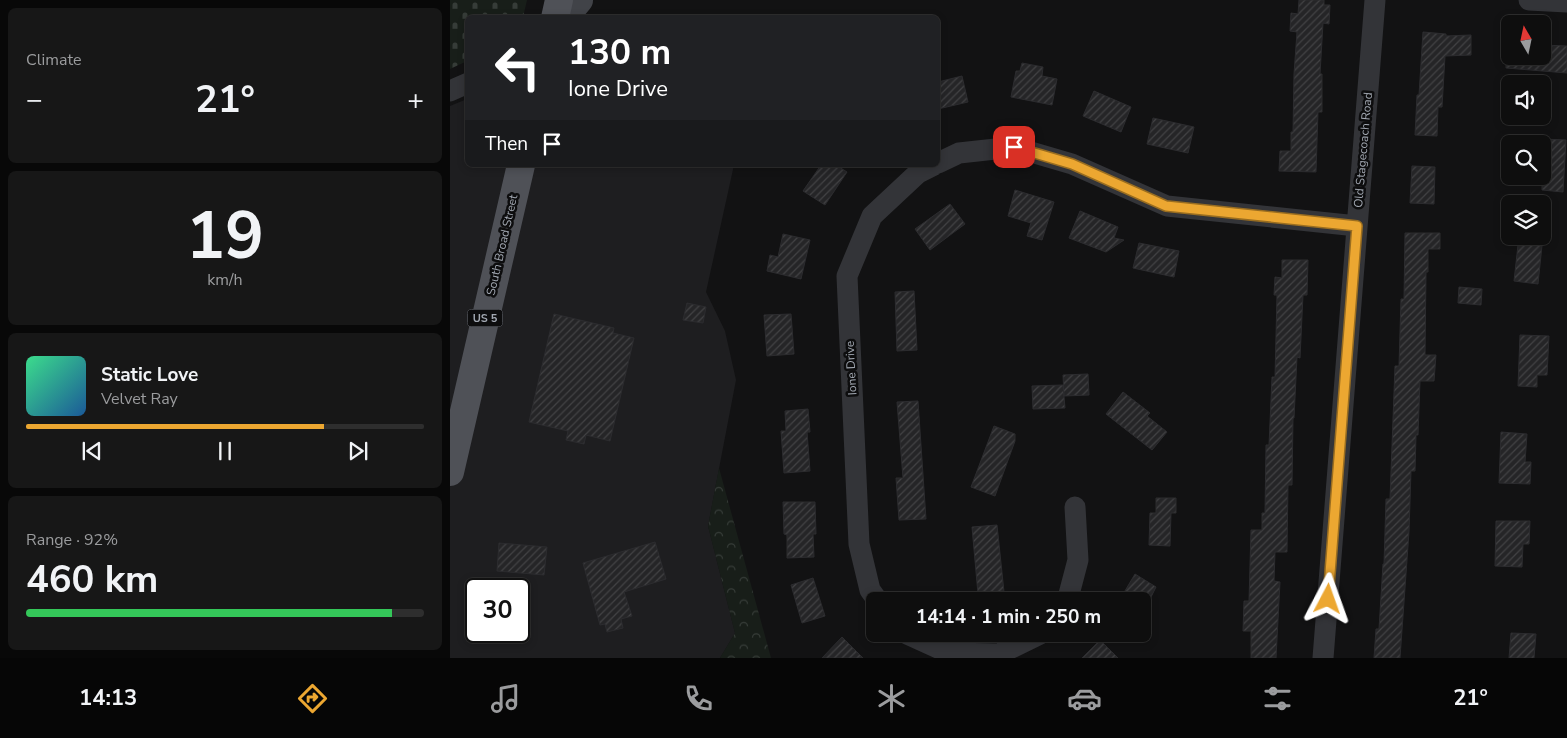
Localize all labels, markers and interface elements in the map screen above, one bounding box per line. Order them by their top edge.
north arrow [1501,15,1551,65]
map controls [1501,15,1551,245]
text: 130 m [568,29,671,76]
icon: left [485,35,550,100]
text: Climate [26,49,81,71]
text: 21° [195,74,255,125]
text: Ione Drive [568,74,668,104]
button: sound [1501,75,1551,125]
text: − [26,81,43,119]
text: + [407,81,424,119]
street label: Old Stagecoach Road [1350,92,1376,208]
pin [993,126,1035,168]
icon: arrive [538,130,566,158]
text: Then [485,131,528,157]
icon: arrive [1000,133,1028,161]
button: search [1501,135,1551,185]
text: 19 [186,192,264,281]
street label: South Broad Street [483,192,522,297]
button: layers [1501,195,1551,245]
text: km/h [207,269,243,291]
road number: US 5 [468,310,502,326]
street label: Ione Drive [842,340,860,396]
text: Static Love [101,362,198,388]
text: Velvet Ray [101,388,178,410]
icon: previous [78,437,106,465]
icon: pause [211,437,239,465]
icon: next [344,437,372,465]
text: Range · 92% [26,529,118,551]
text: 460 km [26,554,158,605]
position arrow [1301,572,1353,624]
speed limit sign: 30 [465,578,530,643]
text: 14:14 · 1 min · 250 m [916,604,1101,630]
icon: directions [295,681,330,716]
icon: music [488,681,523,716]
icon: phone [681,681,716,716]
icon: climate [874,681,909,716]
icon: car [1067,681,1102,716]
icon: filters [1260,681,1295,716]
text: 14:13 [79,683,137,713]
text: 21° [1453,683,1488,713]

